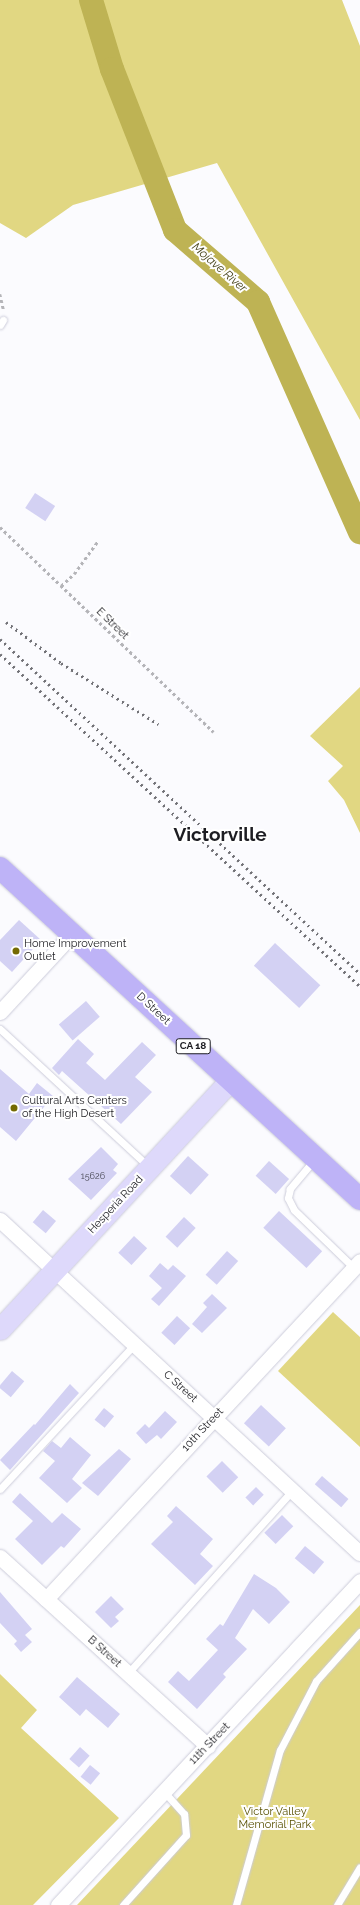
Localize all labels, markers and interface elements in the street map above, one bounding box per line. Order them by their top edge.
water label: Mojave River [189,240,249,296]
street label: E Street [93,605,131,643]
district label: Victorville [173,824,267,846]
place label: Home Improvement Outlet [24,938,126,964]
marker: Home Improvement Outlet [11,946,21,956]
street label: D Street [133,990,173,1028]
road number: CA 18 [175,1038,211,1054]
place label: Cultural Arts Centers of the High Desert [22,1095,128,1121]
marker: Cultural Arts Centers of the High Desert [9,1103,19,1113]
house number: 15626 [81,1171,105,1181]
street label: Hesperia Road [86,1173,146,1237]
street label: C Street [160,1368,200,1406]
street label: 10th Street [179,1405,227,1455]
street label: B Street [84,1634,124,1670]
street label: 11th Street [187,1720,233,1768]
park label: Victor Valley Memorial Park [238,1806,312,1832]

